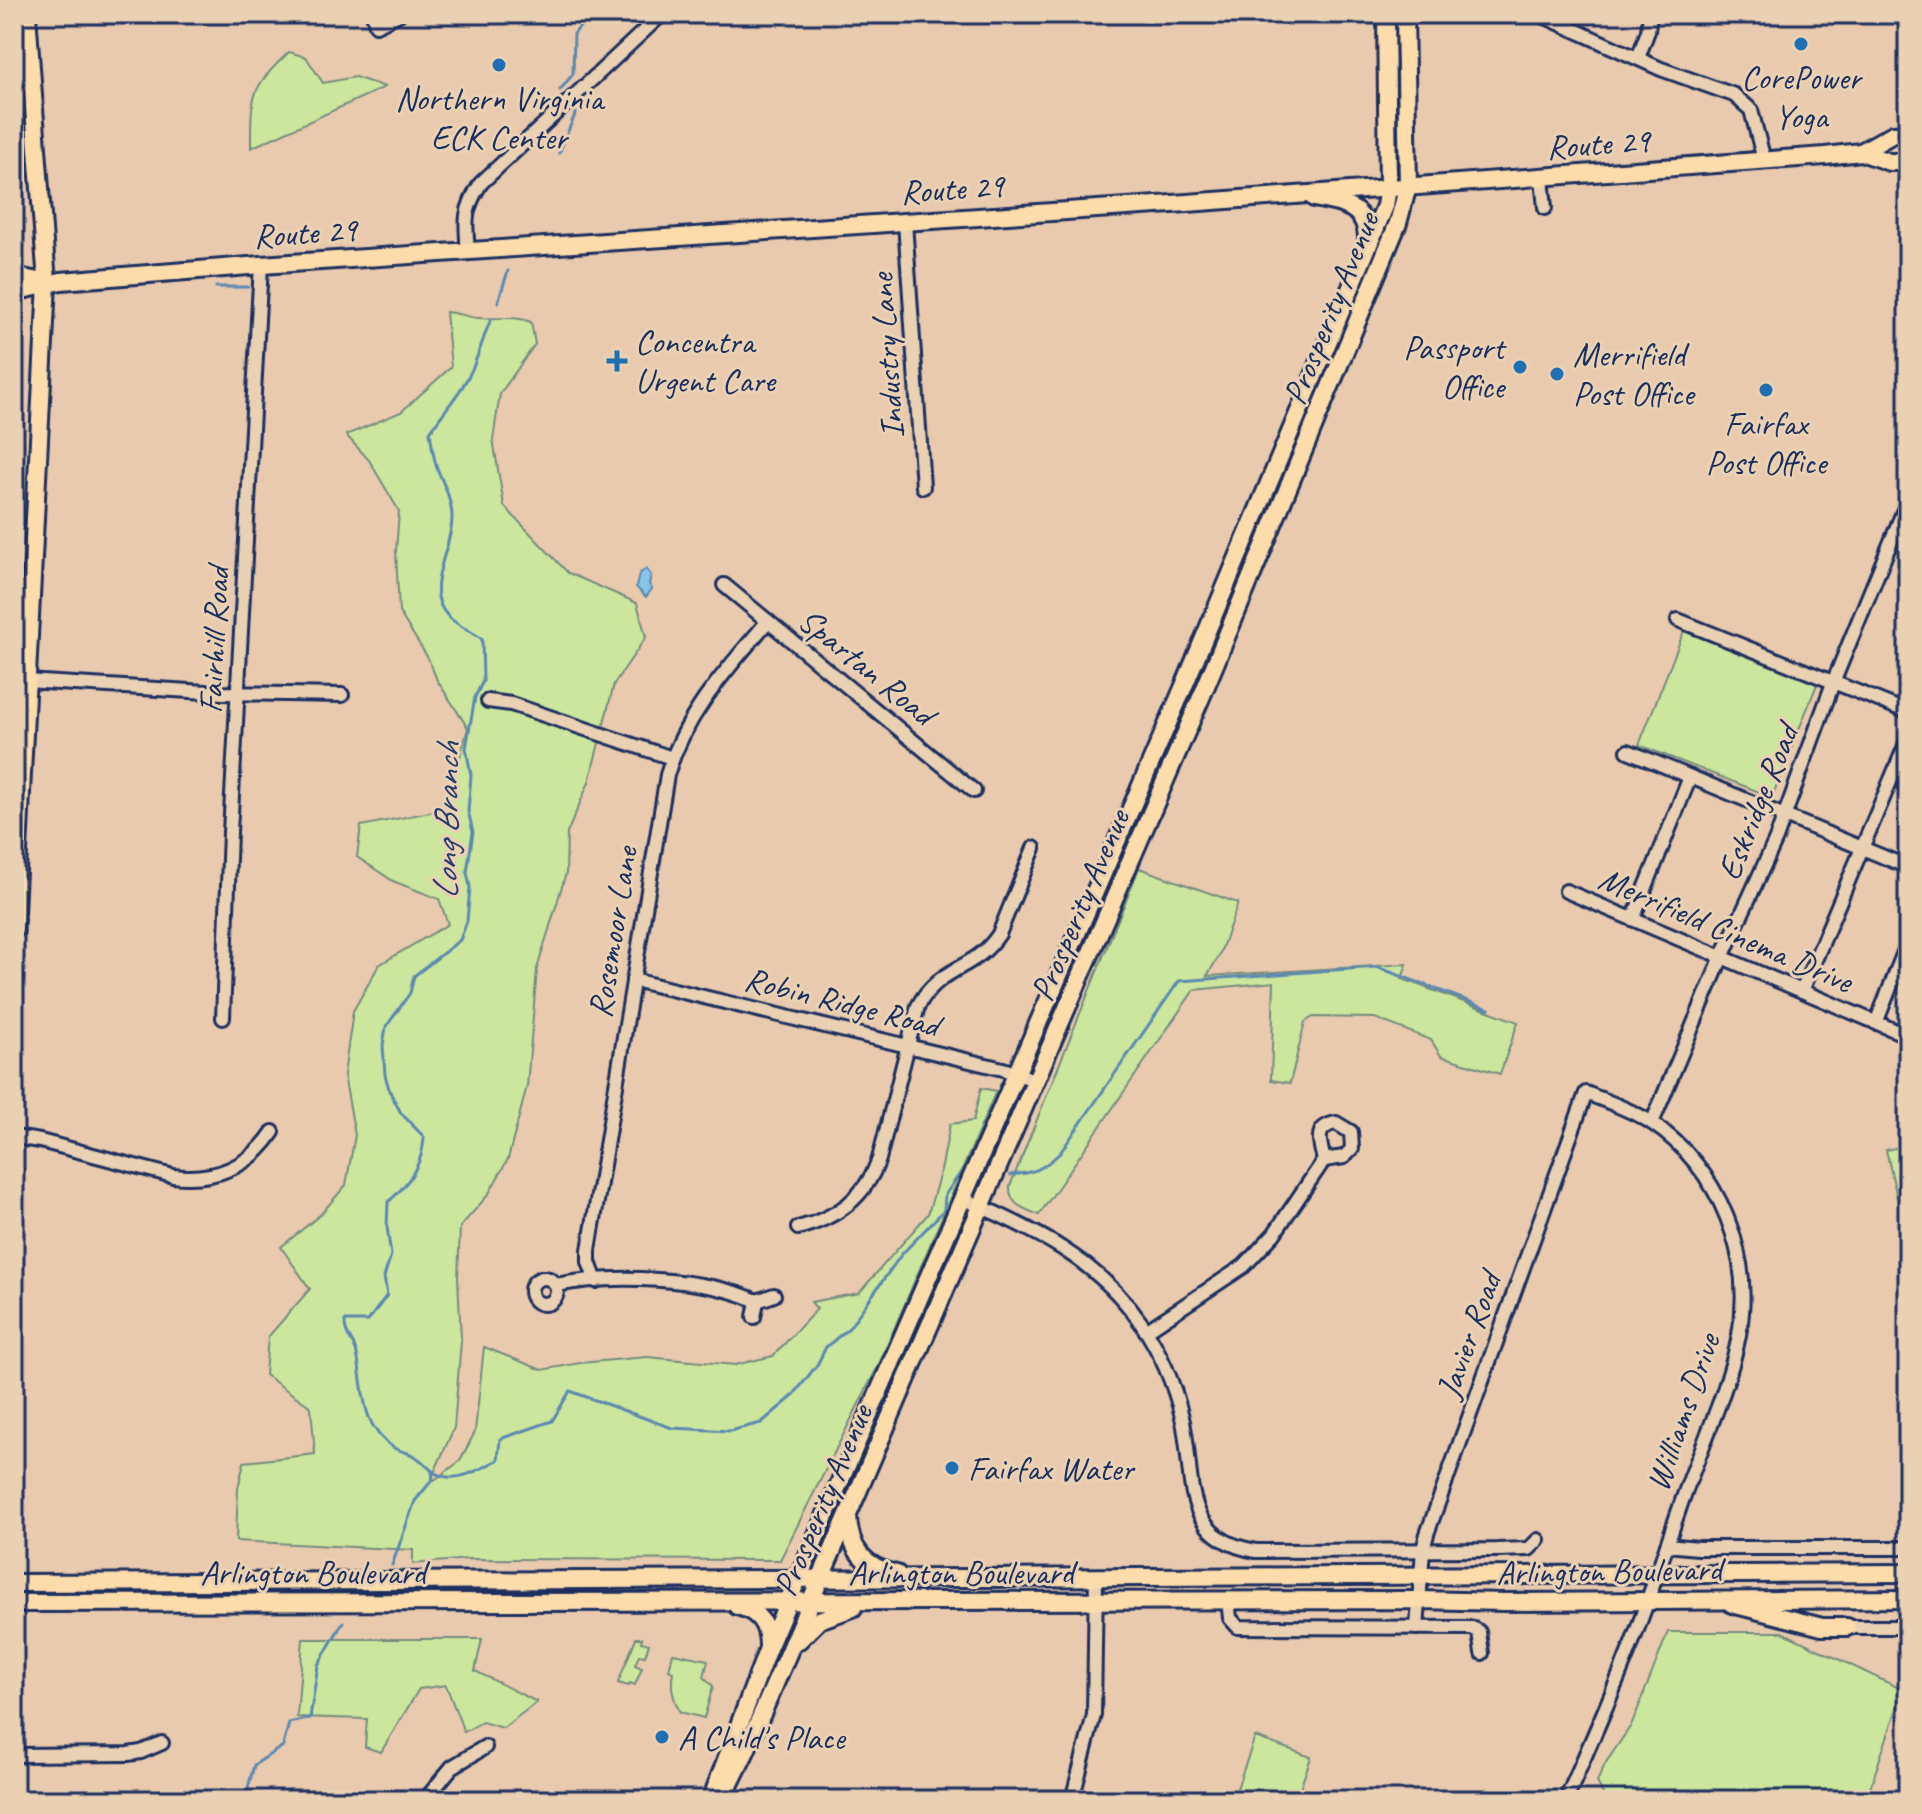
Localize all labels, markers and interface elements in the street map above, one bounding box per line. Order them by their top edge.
marker: CorePower Yoga [1792,35,1810,53]
marker: Northern Virginia ECK Center [490,56,508,74]
place label: CorePower Yoga [1741,56,1864,138]
place label: Northern Virginia ECK Center [395,77,606,159]
street label: Route 29 [1545,118,1654,169]
street label: Route 29 [899,163,1008,214]
street label: Prosperity Avenue [1272,204,1389,411]
street label: Route 29 [252,207,361,258]
street label: Industry Lane [859,270,914,440]
place label: Concentra Urgent Care [635,320,777,402]
place label: Passport Office [1403,326,1508,408]
place label: Merrifield Post Office [1573,333,1697,415]
marker: Concentra Urgent Care [606,350,628,372]
marker: Passport Office [1511,358,1529,376]
marker: Merrifield Post Office [1548,365,1566,383]
marker: Fairfax Post Office [1757,381,1775,399]
place label: Fairfax Post Office [1706,402,1829,484]
street label: Fairhill Road [188,560,239,714]
street label: Spartan Road [790,598,948,738]
street label: Eskridge Road [1707,714,1810,886]
water label: Long Branch [422,740,470,900]
street label: Prosperity Avenue [1020,801,1140,1007]
street label: Rosemoor Lane [578,842,648,1021]
street label: Merrifield Cinema Drive [1592,857,1861,1003]
street label: Robin Ridge Road [740,957,949,1048]
street label: Javier Road [1425,1262,1513,1406]
street label: Williams Drive [1636,1326,1730,1496]
street label: Prosperity Avenue [763,1396,883,1602]
place label: Fairfax Water [968,1447,1136,1490]
marker: Fairfax Water [943,1459,961,1477]
street label: Arlington Boulevard [1496,1547,1727,1594]
street label: Arlington Boulevard [200,1551,430,1594]
street label: Arlington Boulevard [848,1551,1078,1594]
place label: A Child's Place [678,1716,846,1759]
marker: A Child's Place [653,1728,671,1746]

